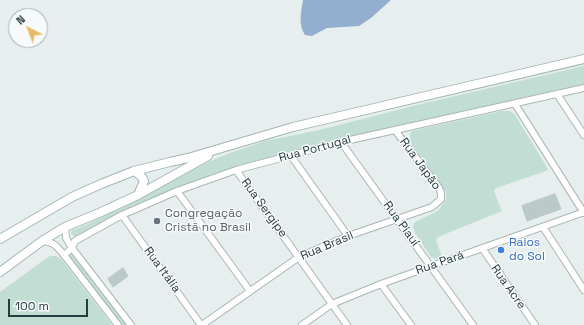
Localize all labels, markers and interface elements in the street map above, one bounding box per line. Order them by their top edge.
north arrow [8,8,48,48]
text: N [13,12,28,27]
street label: Rua Portugal [277,132,353,166]
street label: Rua Japão [396,135,444,193]
street label: Rua Sergipe [238,176,290,240]
street label: Rua Piauí [380,199,422,249]
place label: Congregação Cristã no Brasil [165,207,251,235]
marker: Congregação Cristã no Brasil [152,216,162,226]
street label: Rua Brasil [298,228,356,264]
place label: Raios do Sol [509,236,545,264]
street label: Rua Itália [141,244,183,296]
marker: Raios do Sol [496,245,506,255]
street label: Rua Pará [414,248,466,278]
street label: Rua Acre [487,262,529,312]
scale bar [10,291,90,317]
text: 100 m [15,298,49,314]

